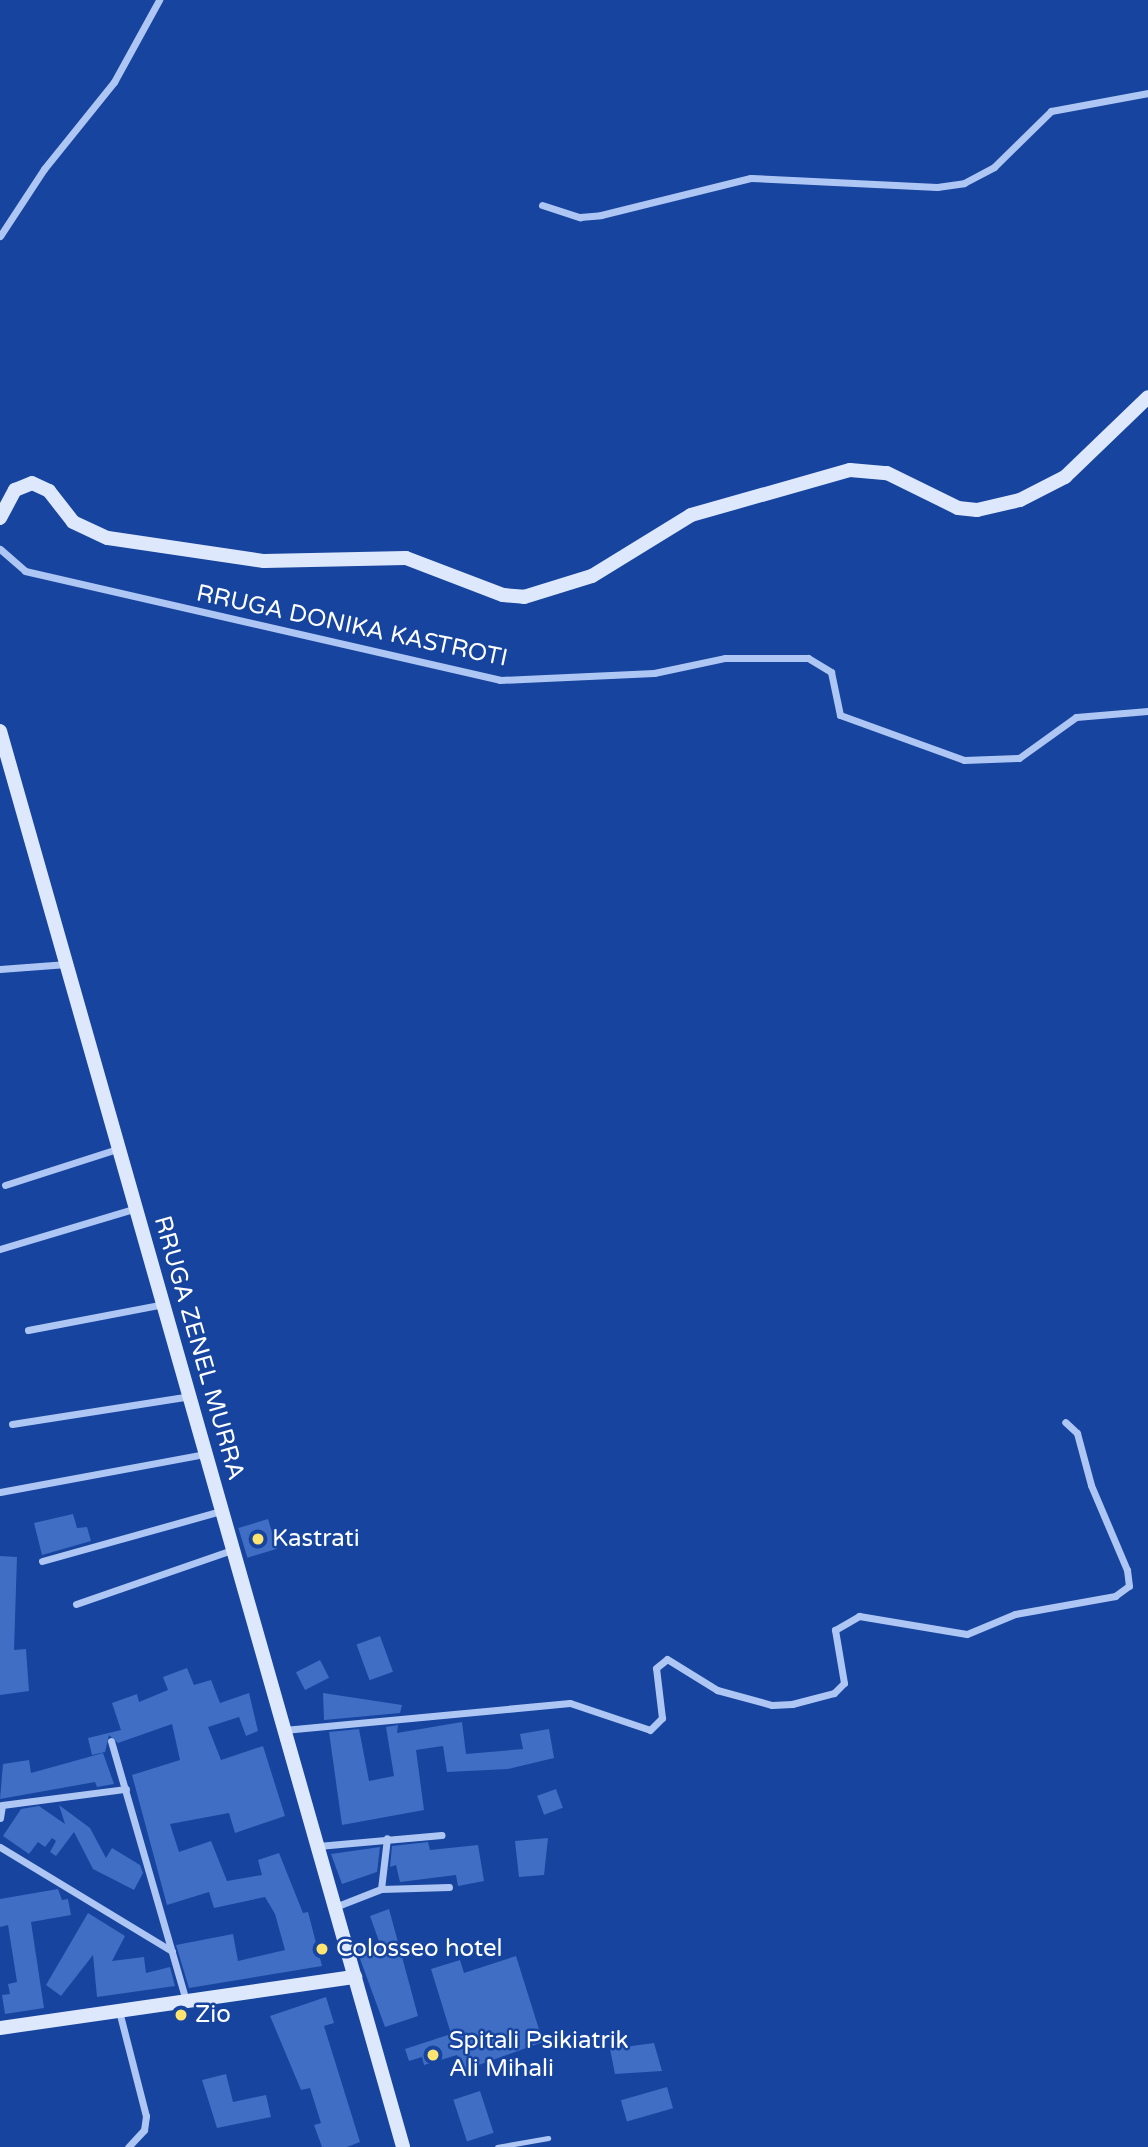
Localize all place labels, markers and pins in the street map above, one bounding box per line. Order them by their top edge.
place label: Kastrati [272,1525,360,1553]
marker: Kastrati [250,1531,266,1547]
place label: Colosseo hotel [336,1935,503,1963]
marker: Colosseo hotel [314,1941,330,1957]
place label: Zio [195,2001,231,2029]
marker: Zio [173,2007,189,2023]
place label: Spitali Psikiatrik Ali Mihali [449,2027,629,2083]
marker: Spitali Psikiatrik Ali Mihali [423,2045,443,2065]

